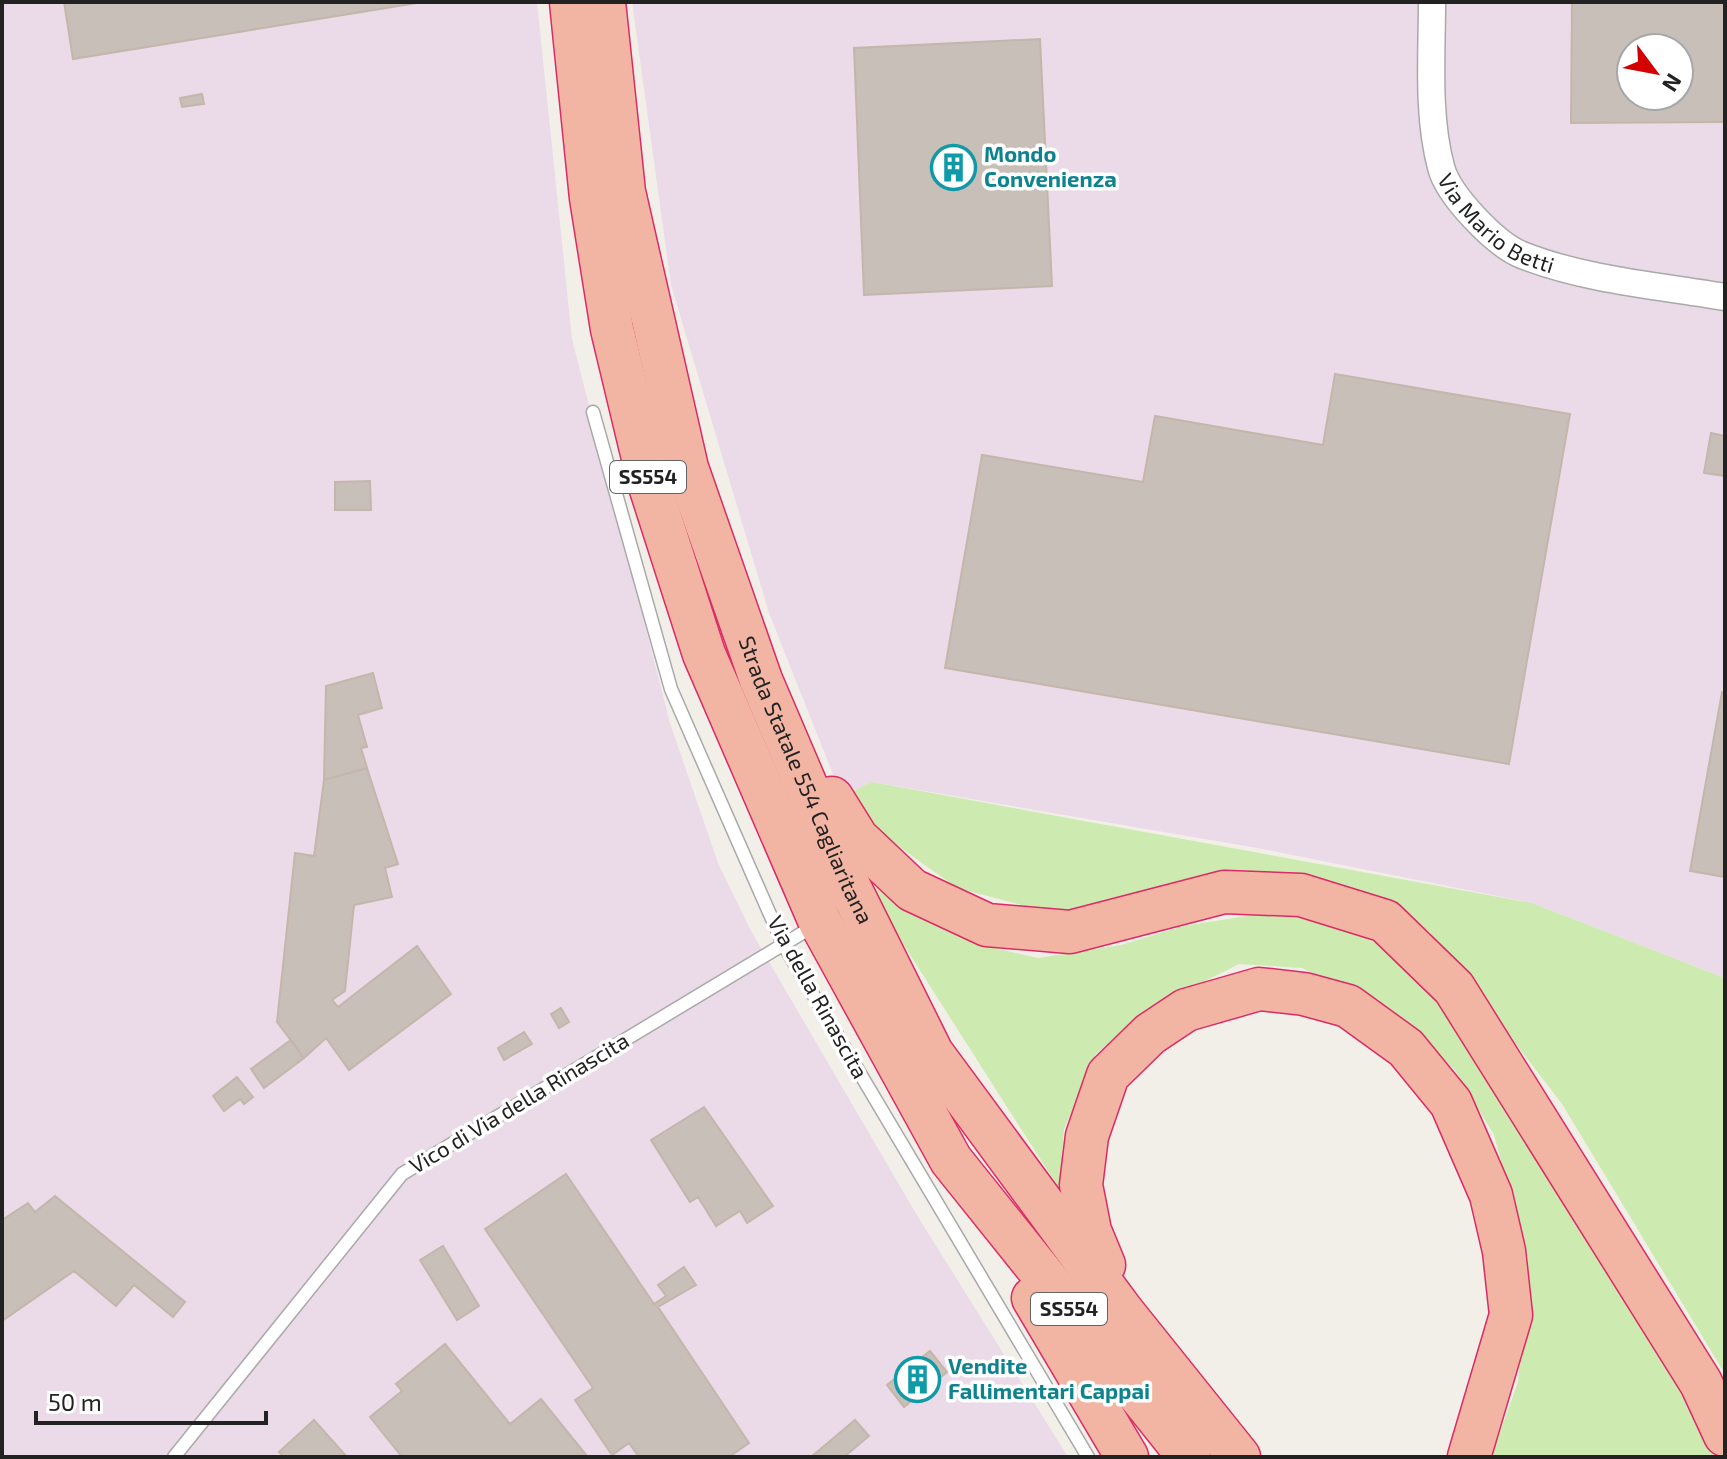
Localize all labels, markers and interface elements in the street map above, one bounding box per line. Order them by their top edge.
north arrow [1615,32,1695,112]
text: N [1658,70,1688,97]
place label: Mondo Convenienza [984,140,1117,191]
building icon: Mondo Convenienza [929,143,977,191]
street label: Via Mario Betti [1433,169,1558,277]
road number: SS554 [610,461,686,493]
street label: Strada Statale 554 Cagliaritana [735,632,880,928]
street label: Via della Rinascita [763,911,874,1082]
street label: Vico di Via della Rinascita [404,1026,633,1178]
road number: SS554 [1031,1293,1107,1325]
place label: Vendite Fallimentari Cappai [948,1352,1150,1403]
building icon: Vendite Fallimentari Cappai [893,1355,941,1403]
scale bar [36,1375,266,1425]
text: 50 m [48,1387,102,1416]

